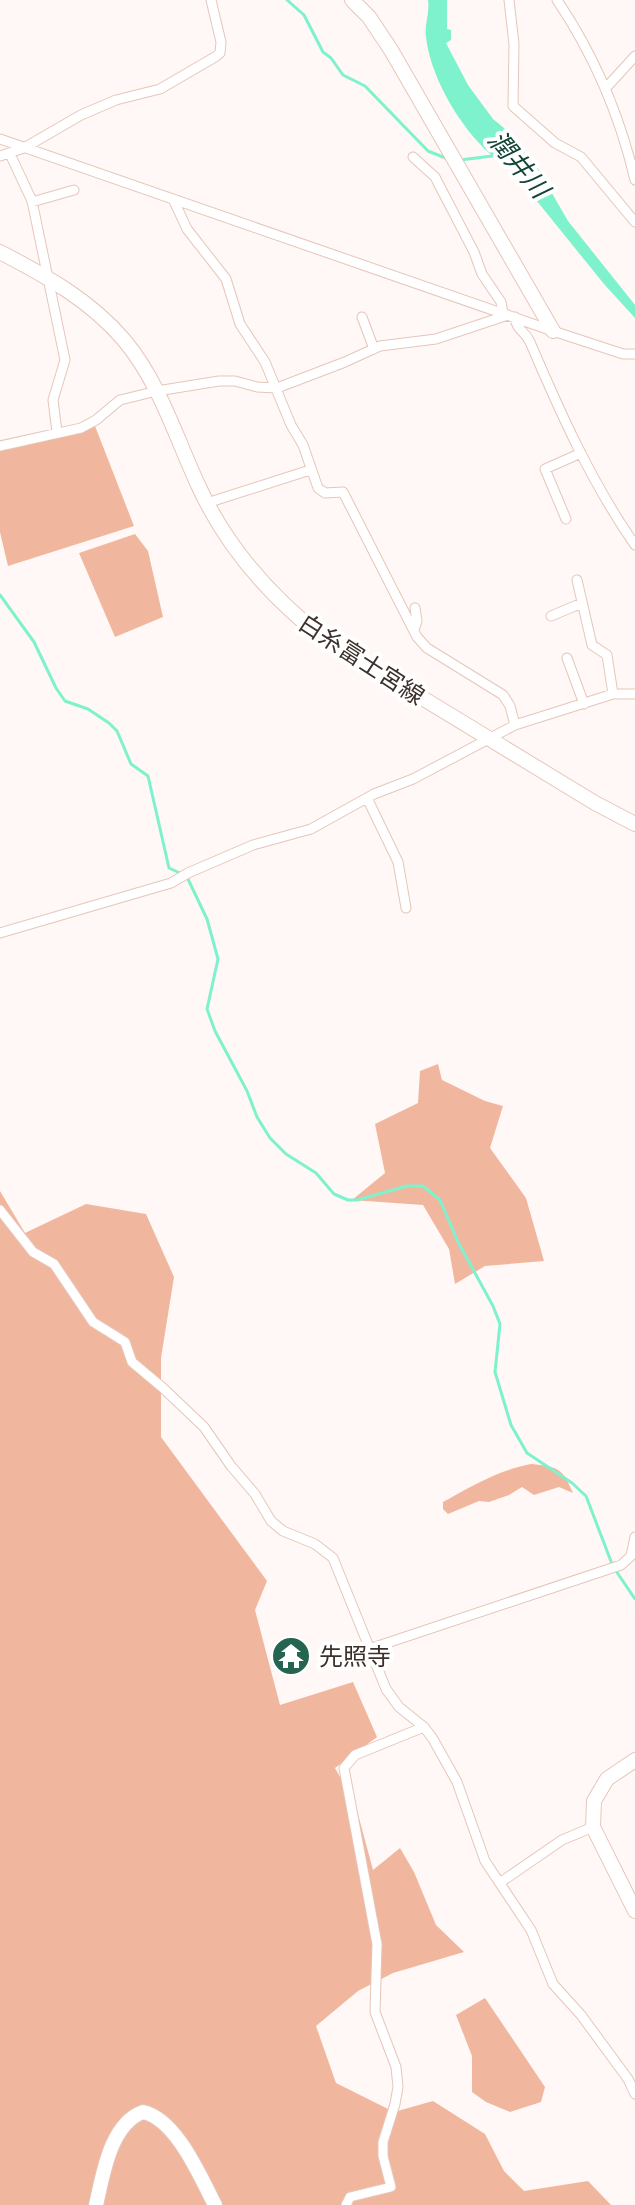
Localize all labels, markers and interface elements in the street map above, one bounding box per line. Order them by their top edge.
water label: 潤井川 [482,124,558,206]
street label: 白糸富士宮線 [294,608,430,710]
temple icon: 先照寺 [270,1635,312,1677]
place label: 先照寺 [319,1642,391,1670]

